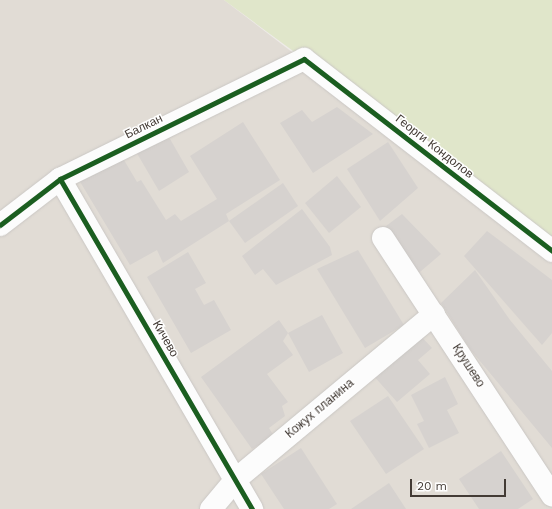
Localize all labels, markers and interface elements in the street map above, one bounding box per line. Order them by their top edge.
street label: Балкан [123,112,165,142]
street label: Георги Кондолов [392,112,476,182]
street label: Кичево [149,318,181,360]
street label: Крушево [449,342,487,390]
street label: Кожух планина [283,376,357,442]
scale bar [412,471,508,497]
text: 20 m [417,479,447,493]

